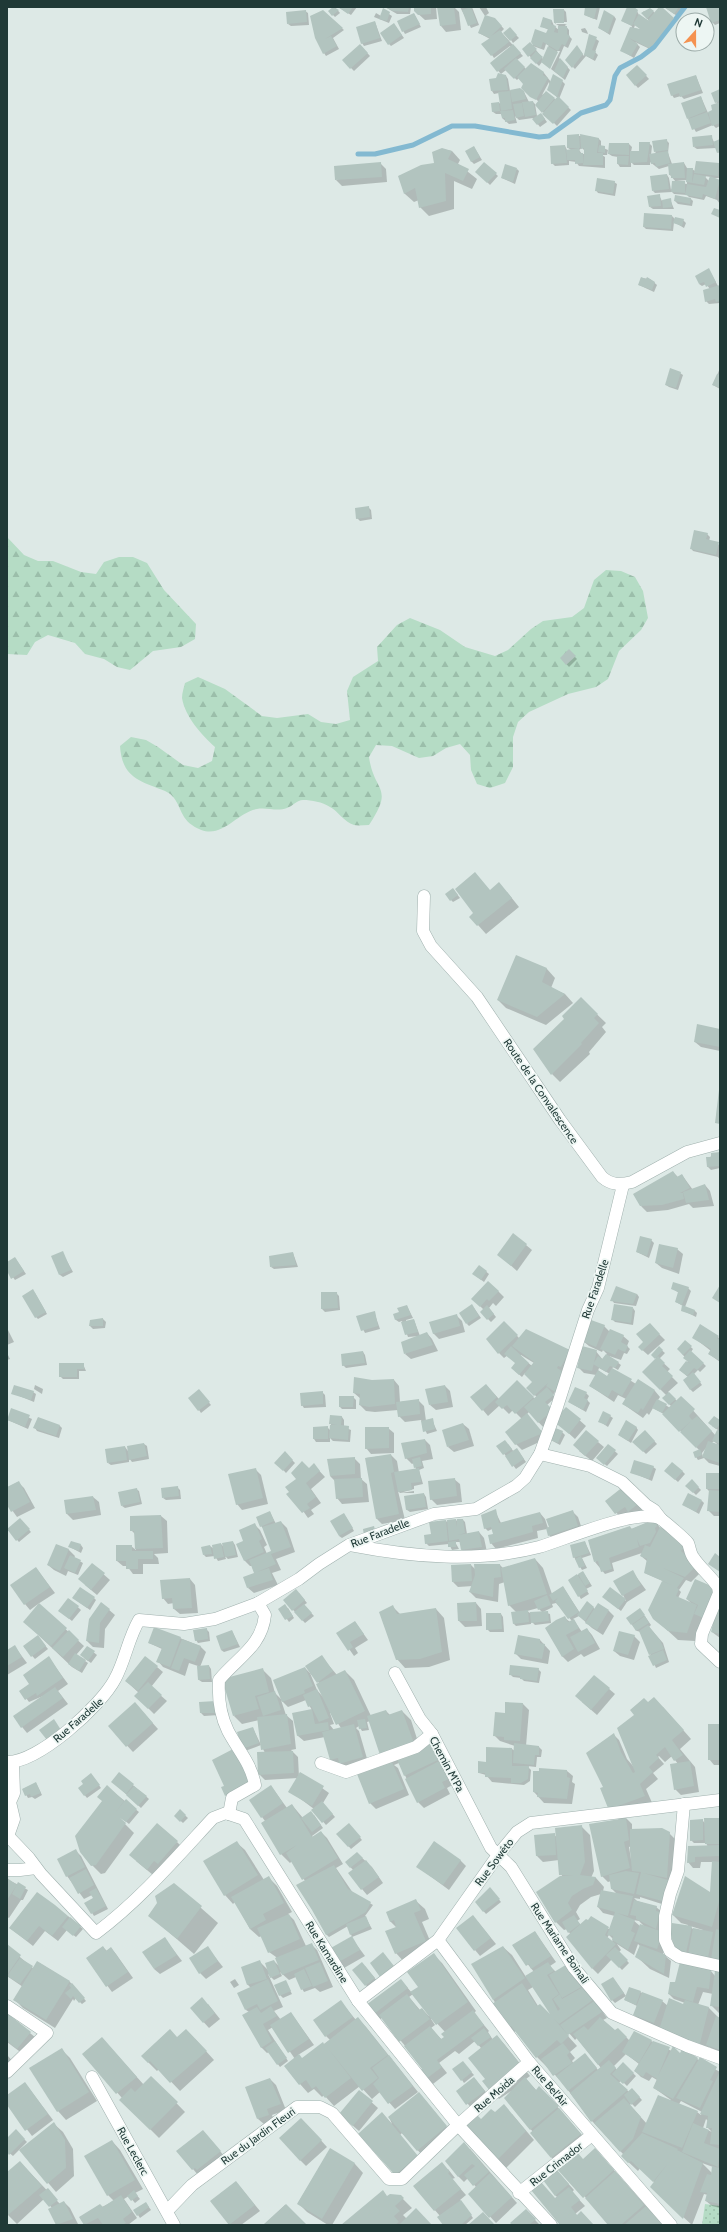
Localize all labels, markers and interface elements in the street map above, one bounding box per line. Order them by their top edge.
north arrow [675,12,715,52]
text: N [692,15,705,31]
street label: Route de la Convalescence [501,1036,582,1147]
street label: Rue Faradelle [578,1257,612,1321]
street label: Rue Faradelle [349,1515,412,1551]
street label: Rue Faradelle [50,1694,106,1746]
street label: Chemin M'Pa [426,1734,468,1795]
street label: Rue Sowéto [472,1835,516,1889]
street label: Rue Mariame Boinali [528,1900,592,1986]
street label: Rue Kamardine [302,1918,352,1986]
street label: Rue Bel’Air [529,2063,572,2110]
street label: Rue Moida [471,2072,518,2115]
street label: Rue du Jardin Fleuri [218,2104,298,2168]
street label: Rue Leclerc [114,2124,152,2178]
street label: Rue Crimador [527,2139,586,2189]

